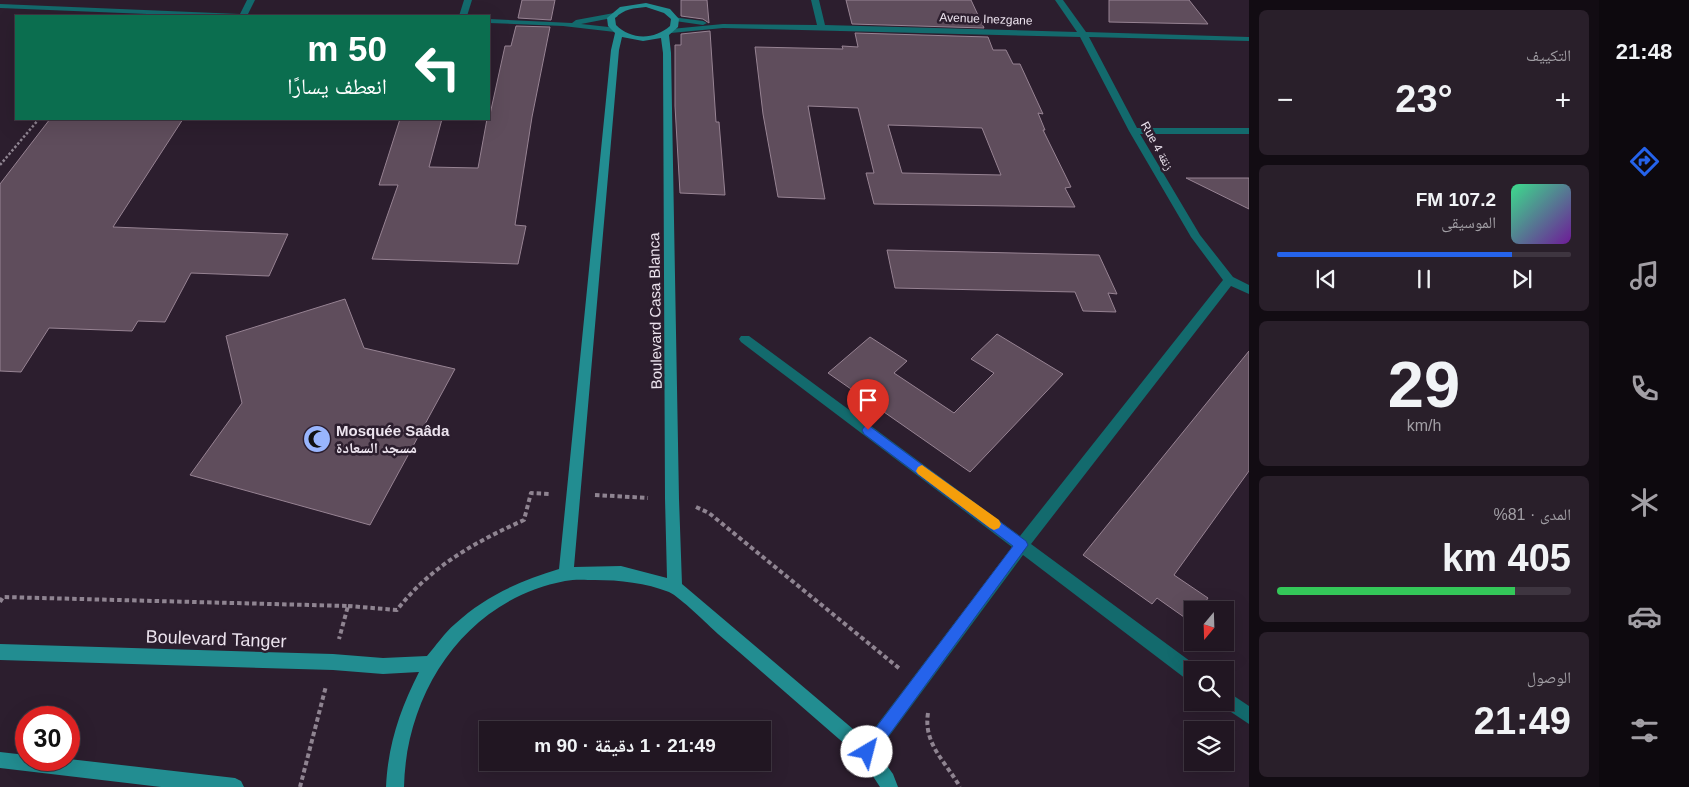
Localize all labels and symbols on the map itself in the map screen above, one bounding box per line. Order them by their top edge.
street label: Avenue Inezgane [939,10,1033,28]
street label: Rue 4 زنقة [1138,119,1176,173]
street label: Boulevard Casa Blanca [645,232,665,390]
pin [847,379,889,430]
place label: Mosquée Saâda مسجد السعادة [336,422,450,456]
mosque icon: Mosquée Saâda مسجد السعادة [302,424,332,454]
north arrow [1184,601,1234,651]
street label: Boulevard Tanger [145,627,287,651]
speed limit sign: 30 [15,706,80,771]
position arrow [840,725,892,777]

